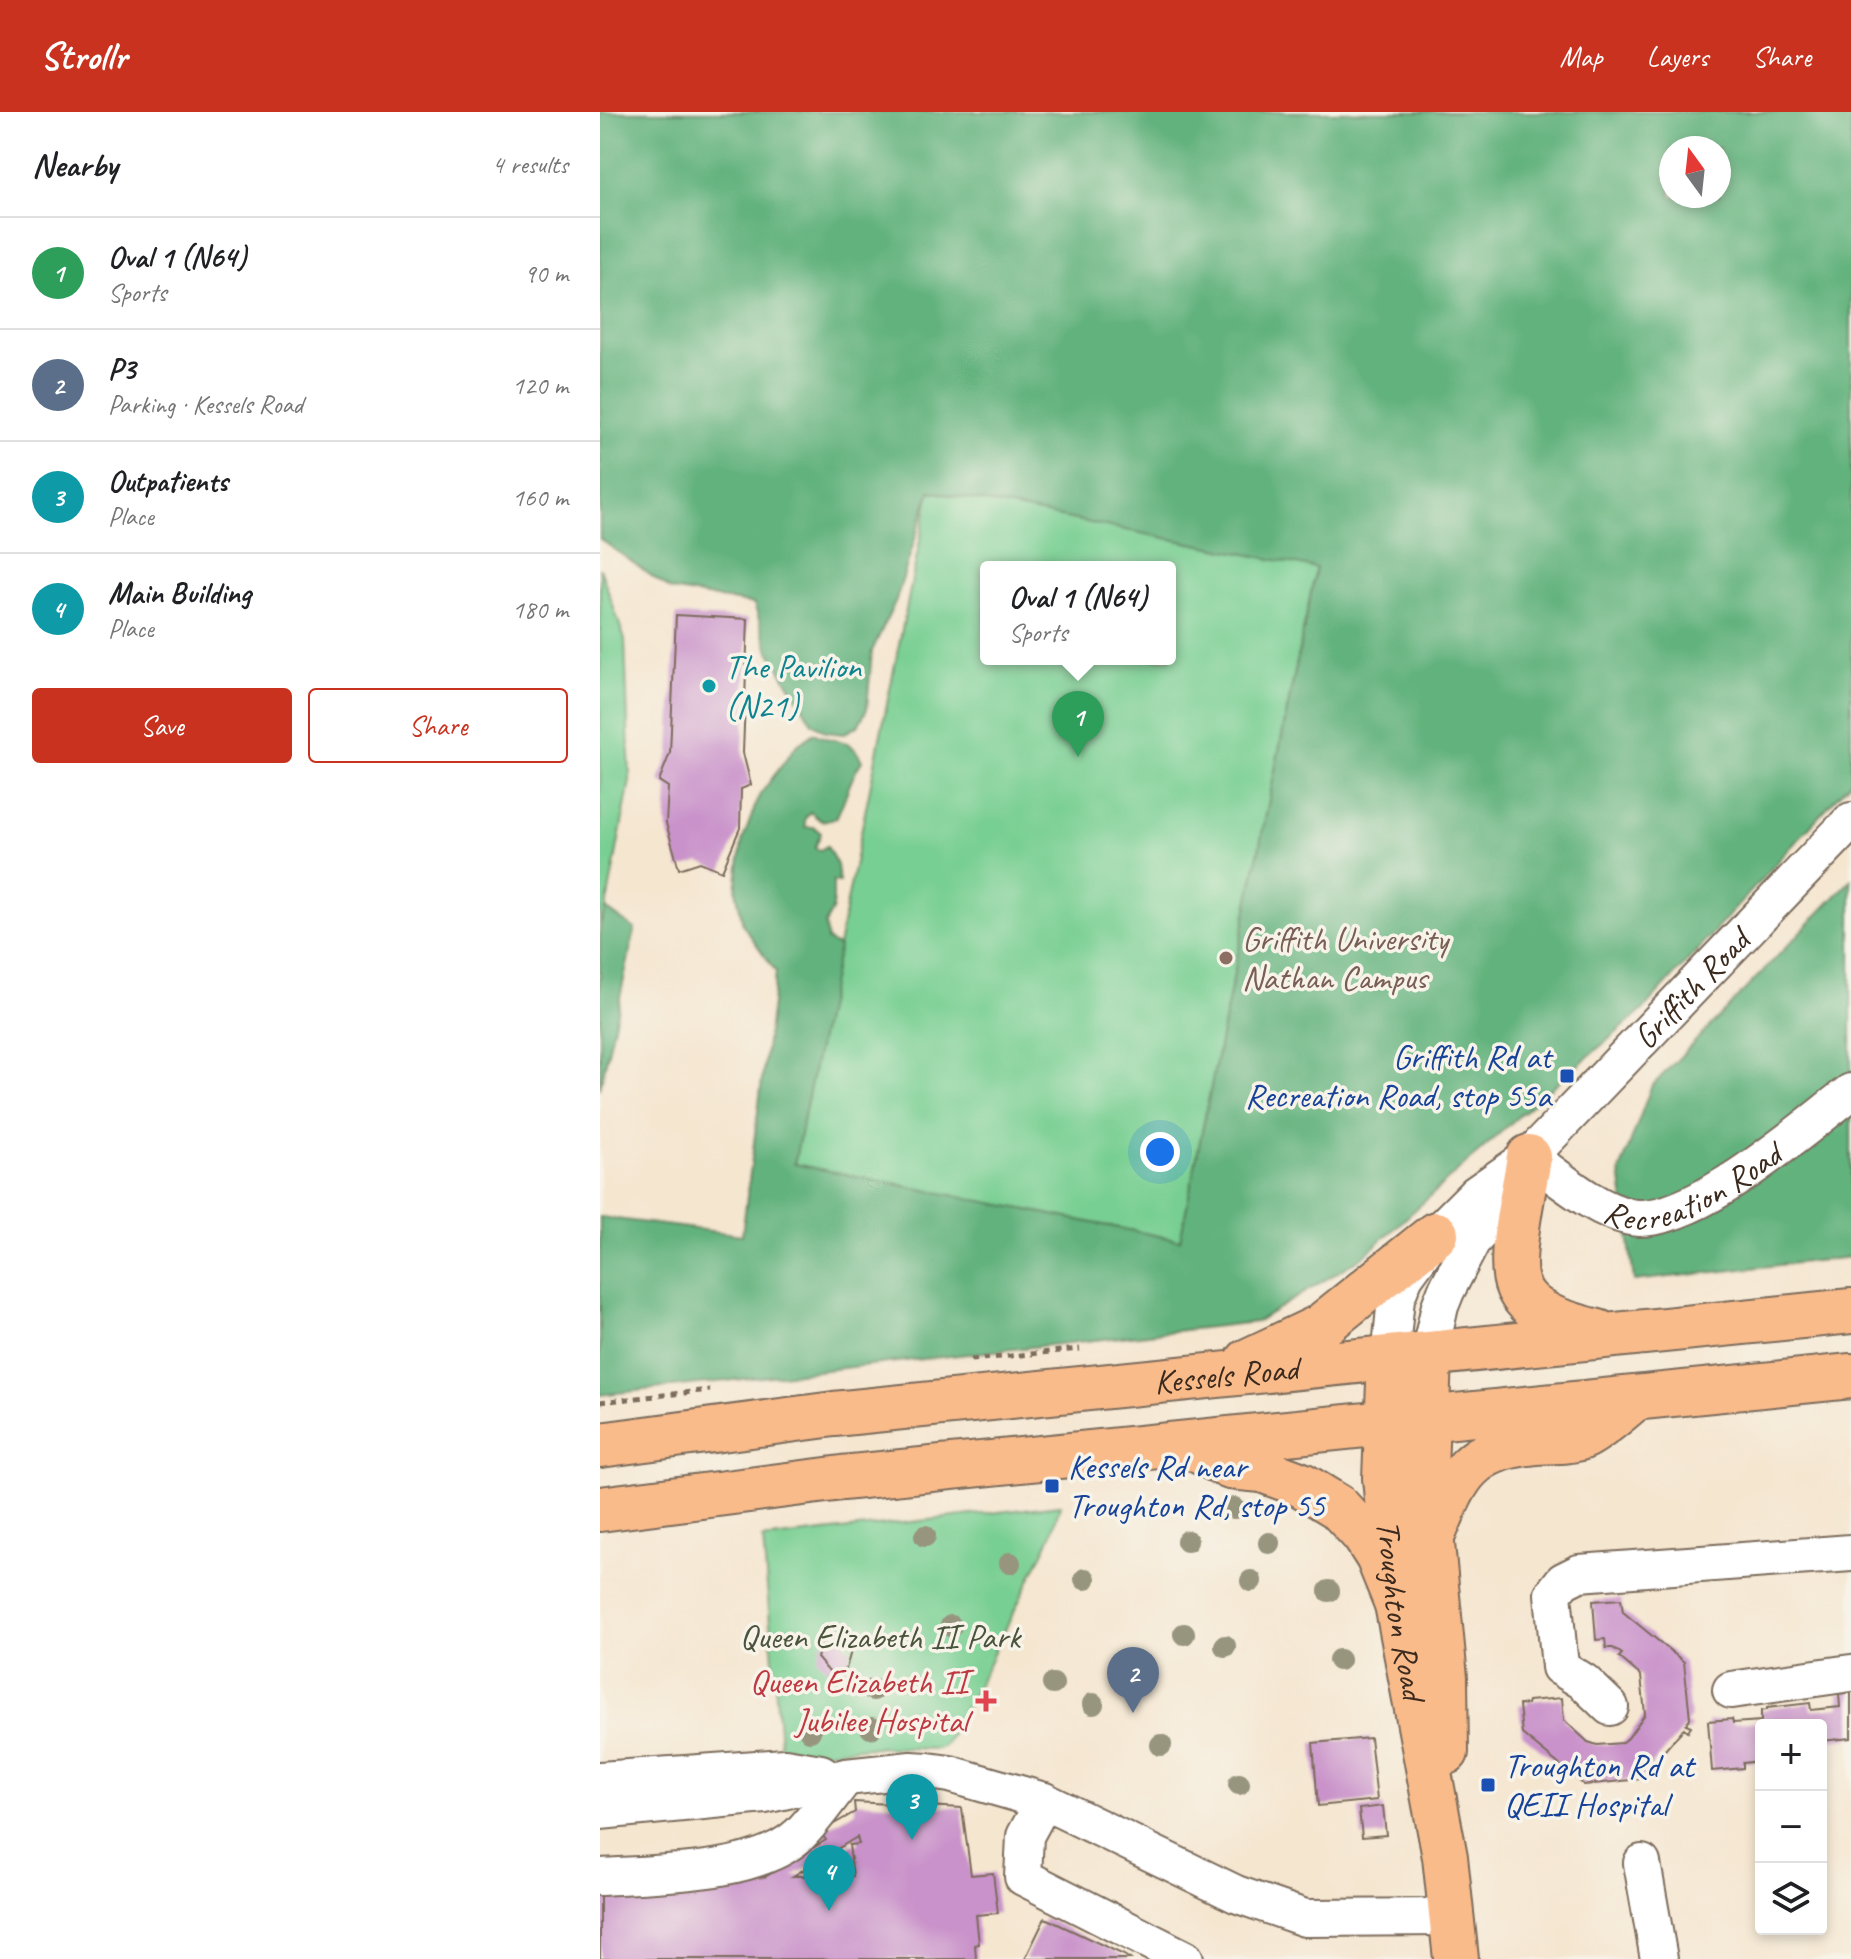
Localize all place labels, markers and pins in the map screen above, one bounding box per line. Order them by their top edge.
place label: The Pavilion (N21) [725,645,863,727]
marker: The Pavilion (N21) [700,677,718,695]
pin: 1 [1052,691,1104,757]
place label: Griffith University Nathan Campus [1242,917,1451,999]
marker: Griffith University Nathan Campus [1217,949,1235,967]
place label: Griffith Rd at Recreation Road, stop 55a [1245,1035,1555,1117]
marker: Griffith Rd at Recreation Road, stop 55a [1558,1067,1576,1085]
place label: Kessels Rd near Troughton Rd, stop 55 [1068,1445,1326,1527]
marker: Kessels Rd near Troughton Rd, stop 55 [1043,1477,1061,1495]
pin: 2 [1107,1647,1159,1713]
place label: Queen Elizabeth II Jubilee Hospital [750,1660,975,1742]
marker: Queen Elizabeth II Jubilee Hospital [975,1690,997,1712]
place label: Troughton Rd at QEII Hospital [1504,1744,1697,1826]
pin: 3 [886,1774,938,1840]
marker: Troughton Rd at QEII Hospital [1479,1776,1497,1794]
pin: 4 [803,1845,855,1911]

